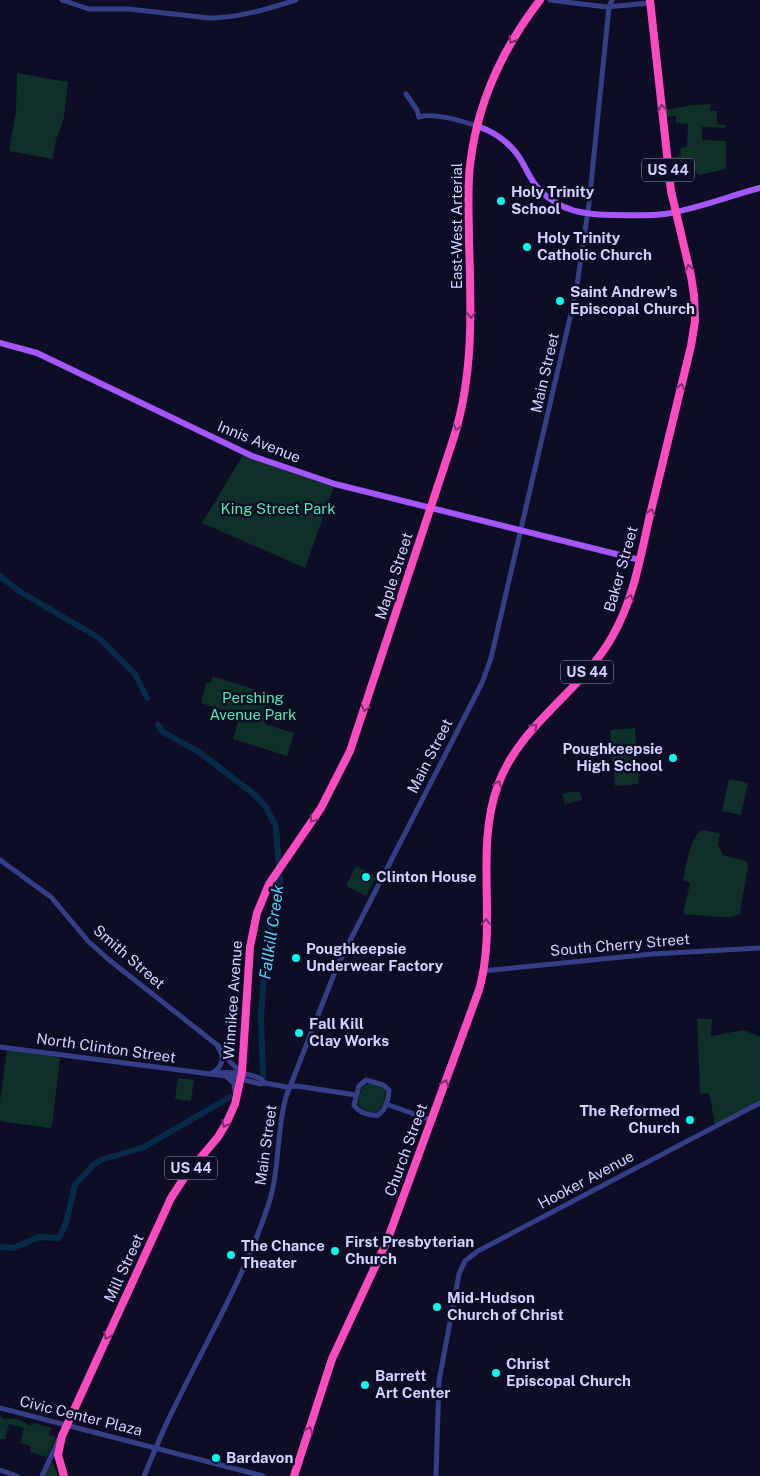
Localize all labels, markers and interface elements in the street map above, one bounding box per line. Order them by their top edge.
one-way arrow [508,34,518,43]
one-way arrow [657,104,668,112]
road number: US 44 [642,158,694,182]
street label: East-West Arterial [448,163,465,289]
place label: Holy Trinity School [511,183,595,217]
marker: Holy Trinity School [495,195,507,207]
place label: Holy Trinity Catholic Church [537,229,652,263]
marker: Holy Trinity Catholic Church [521,241,533,253]
one-way arrow [684,263,695,272]
place label: Saint Andrew's Episcopal Church [570,283,695,317]
marker: Saint Andrew's Episcopal Church [554,295,566,307]
one-way arrow [466,311,476,319]
street label: Main Street [527,331,562,414]
one-way arrow [675,383,686,392]
street label: Innis Avenue [215,417,303,466]
one-way arrow [452,422,462,431]
park label: King Street Park [220,500,336,517]
one-way arrow [645,508,656,517]
street label: Baker Street [600,524,641,614]
street label: Maple Street [371,530,416,622]
one-way arrow [624,594,634,602]
road number: US 44 [561,660,613,684]
park label: Pershing Avenue Park [209,689,297,723]
one-way arrow [361,703,371,712]
street label: Main Street [403,715,456,796]
one-way arrow [528,723,537,732]
place label: Poughkeepsie High School [562,740,663,774]
marker: Poughkeepsie High School [667,752,679,764]
one-way arrow [492,780,502,789]
one-way arrow [310,814,319,823]
place label: Clinton House [376,868,477,885]
marker: Clinton House [360,871,372,883]
water label: Fallkill Creek [255,883,288,981]
one-way arrow [481,918,491,926]
street label: Smith Street [90,921,168,992]
street label: South Cherry Street [549,930,691,959]
street label: Winnikee Avenue [220,940,245,1060]
place label: Poughkeepsie Underwear Factory [306,940,444,974]
marker: Poughkeepsie Underwear Factory [290,952,302,964]
place label: Fall Kill Clay Works [309,1015,389,1049]
marker: Fall Kill Clay Works [293,1027,305,1039]
street label: North Clinton Street [35,1029,177,1066]
one-way arrow [439,1079,449,1088]
street label: Church Street [381,1101,430,1199]
place label: The Reformed Church [579,1102,680,1136]
street label: Main Street [251,1103,280,1186]
marker: The Reformed Church [684,1114,696,1126]
one-way arrow [221,1119,231,1128]
street label: Hooker Avenue [535,1147,637,1212]
road number: US 44 [165,1156,217,1180]
street label: Mill Street [100,1231,147,1305]
place label: First Presbyterian Church [345,1233,474,1267]
place label: The Chance Theater [241,1237,325,1271]
marker: First Presbyterian Church [329,1245,341,1257]
marker: The Chance Theater [225,1249,237,1261]
place label: Mid-Hudson Church of Christ [447,1289,564,1323]
marker: Mid-Hudson Church of Christ [431,1301,443,1313]
one-way arrow [103,1331,114,1340]
place label: Christ Episcopal Church [506,1355,631,1389]
place label: Barrett Art Center [375,1367,451,1401]
marker: Christ Episcopal Church [490,1367,502,1379]
marker: Barrett Art Center [359,1379,371,1391]
street label: Civic Center Plaza [18,1392,144,1439]
one-way arrow [304,1426,314,1434]
place label: Bardavon [226,1449,293,1466]
marker: Bardavon [210,1452,222,1464]

